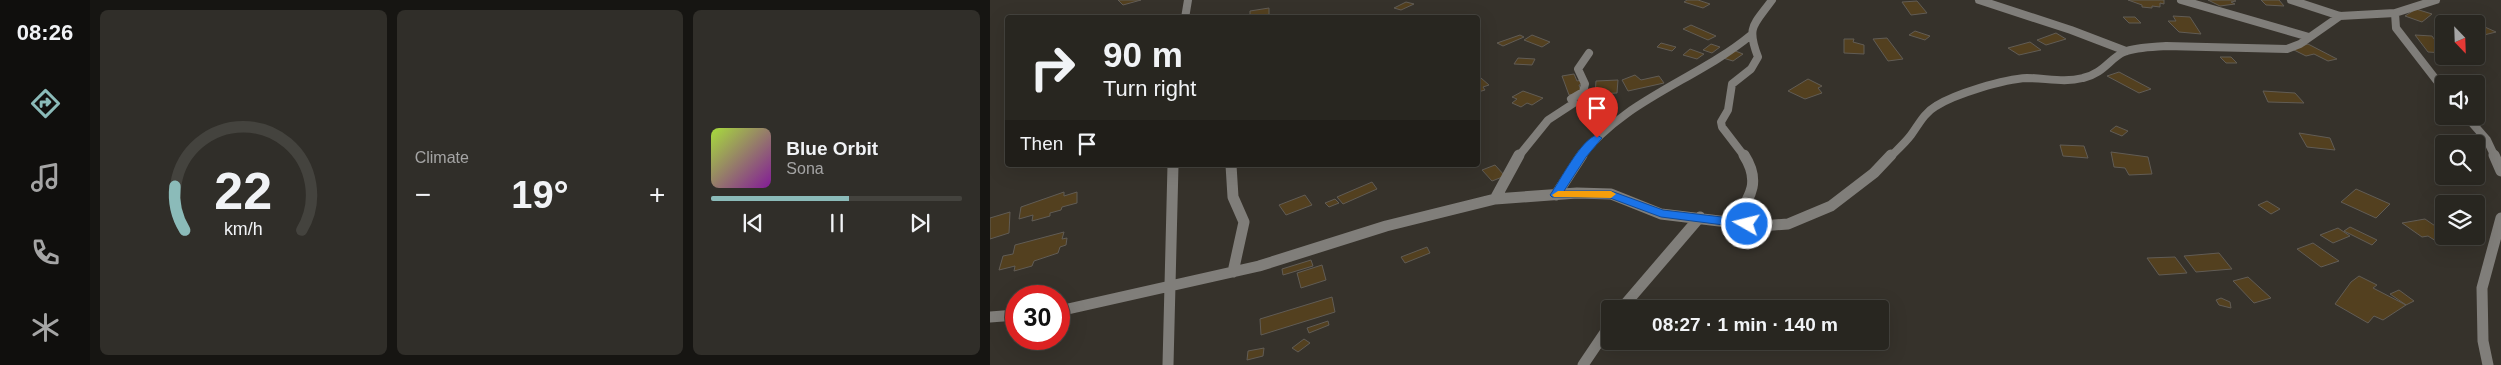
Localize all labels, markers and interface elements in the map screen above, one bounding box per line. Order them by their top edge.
north arrow [2435,15,2485,65]
map controls [2435,15,2485,245]
text: 08:26 [17,20,73,45]
icon: right [1020,35,1085,100]
text: 90 m [1103,35,1183,74]
button: sound [2435,75,2485,125]
text: Turn right [1103,76,1196,101]
icon: directions [28,86,63,121]
pin [1576,87,1618,138]
icon: arrive [1583,94,1611,122]
icon: arrive [1073,130,1101,158]
text: Then [1020,133,1063,154]
button: search [2435,135,2485,185]
text: Blue Orbit [786,138,878,159]
text: Climate [415,149,469,166]
icon: music [28,160,63,195]
text: Sona [786,160,824,177]
text: 22 [214,162,272,220]
text: 19° [511,174,569,216]
text: − [415,179,431,210]
text: + [649,179,665,210]
button: layers [2435,195,2485,245]
position arrow [1720,197,1772,249]
icon: previous [739,209,767,237]
icon: pause [823,209,851,237]
icon: next [906,209,934,237]
text: km/h [224,219,263,239]
icon: phone [28,235,63,270]
speed limit sign: 30 [1005,285,1070,350]
icon: climate [28,310,63,345]
text: 08:27 · 1 min · 140 m [1652,314,1838,335]

